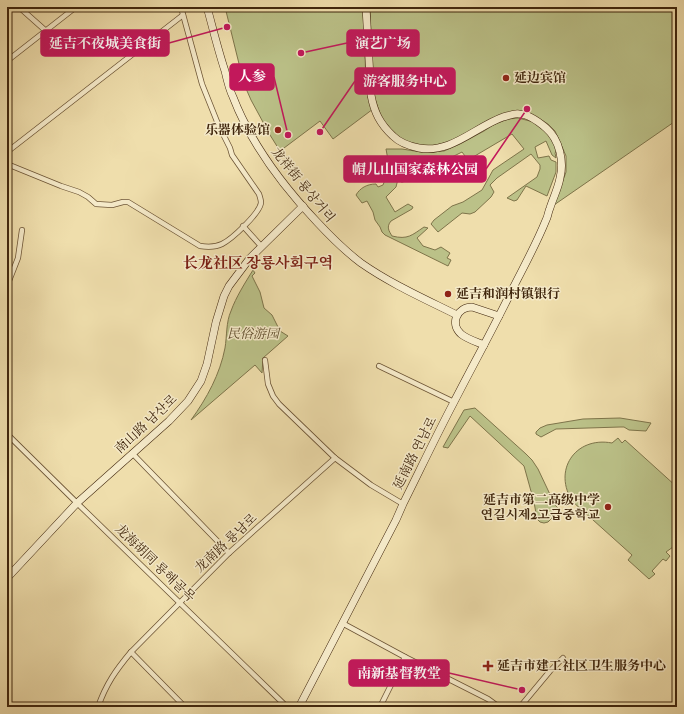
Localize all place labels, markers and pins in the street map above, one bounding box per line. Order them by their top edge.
callout: 延吉不夜城美食街 [41,30,169,56]
callout: 演艺广场 [347,30,419,56]
callout: 人参 [230,64,274,90]
callout: 游客服务中心 [355,68,455,94]
place label: 延边宾馆 [514,70,566,86]
marker: 延边宾馆 [501,73,511,83]
place label: 乐器体验馆 [205,122,270,138]
marker: 乐器体验馆 [273,125,283,135]
callout: 帽儿山国家森林公园 [344,156,486,182]
place label: 延吉和润村镇银行 [456,286,560,302]
marker: 延吉和润村镇银行 [443,289,453,299]
place label: 延吉市第二高级中学 연길시제2고급중학교 [480,492,600,523]
marker: 延吉市第二高级中学 연길시제2고급중학교 [603,502,613,512]
place label: 延吉市建工社区卫生服务中心 [497,658,666,674]
callout: 南新基督教堂 [349,660,449,686]
marker: 延吉市建工社区卫生服务中心 [482,660,494,672]

